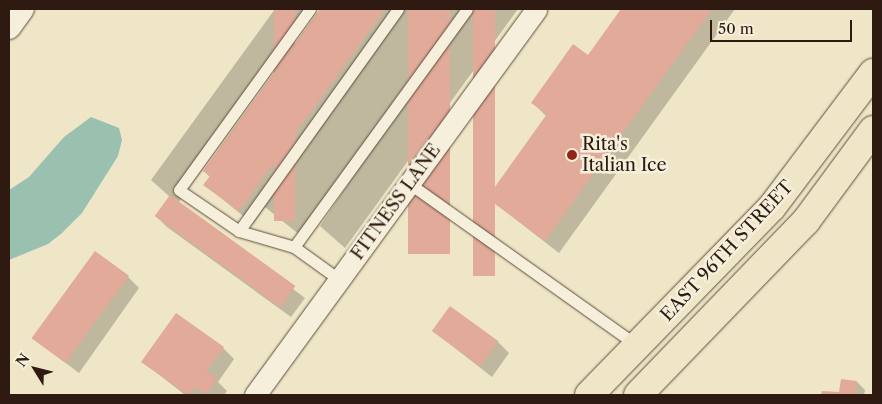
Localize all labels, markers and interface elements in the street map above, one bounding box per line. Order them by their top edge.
scale bar [712,10,854,42]
text: 50 m [718,19,754,38]
place label: Rita's Italian Ice [582,134,667,176]
street label: FITNESS LANE [347,140,445,264]
marker: Rita's Italian Ice [566,149,578,161]
street label: EAST 96TH STREET [656,176,798,326]
north arrow [10,344,60,394]
text: N [12,350,34,370]

